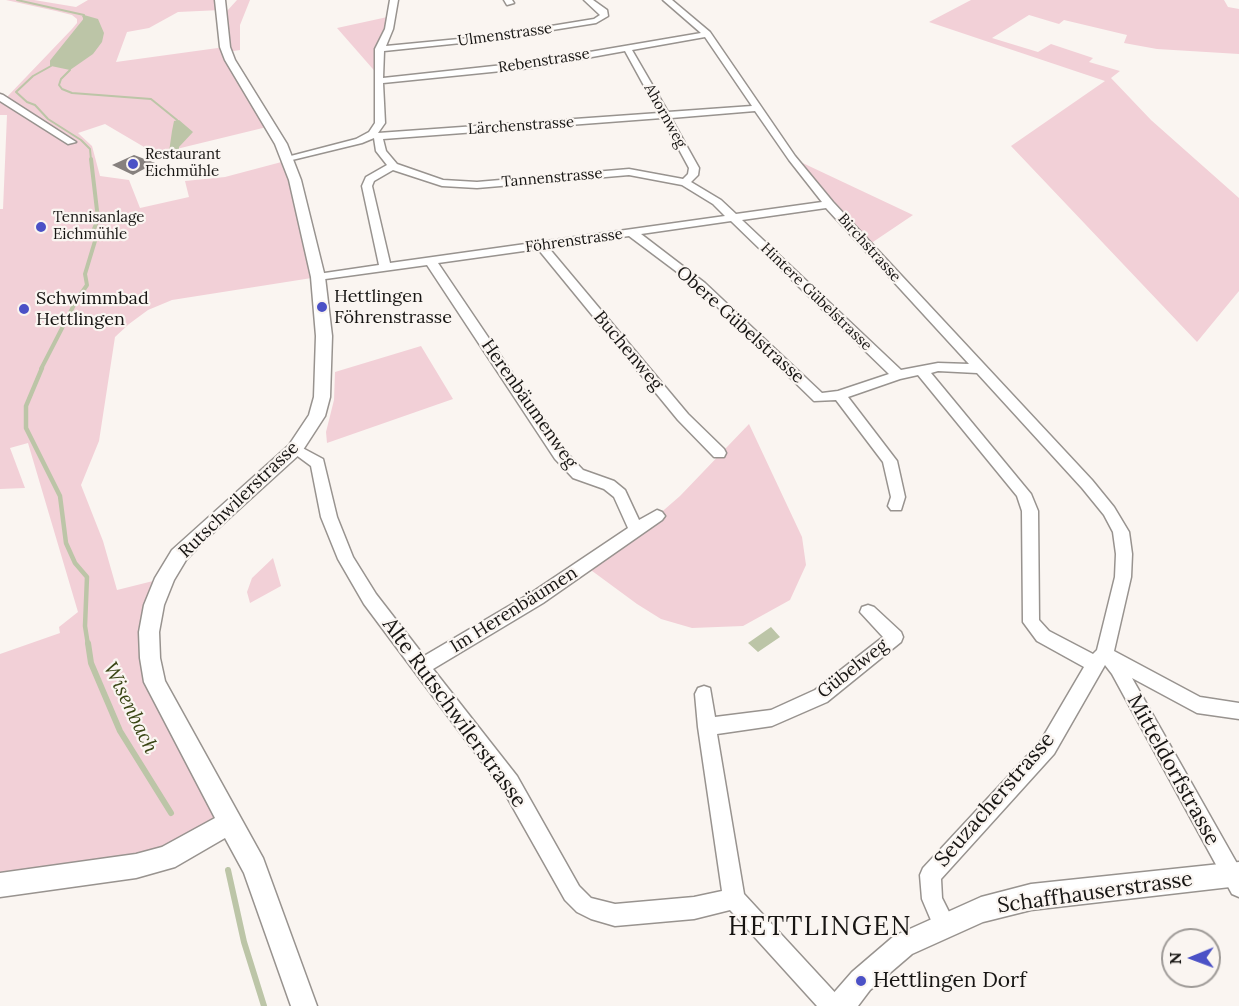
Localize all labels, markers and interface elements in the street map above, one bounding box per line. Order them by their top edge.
street label: Ulmenstrasse [457,19,553,51]
street label: Rebenstrasse [497,45,591,77]
street label: Ahornweg [640,81,690,151]
street label: Lärchenstrasse [467,113,575,139]
place label: Restaurant Eichmühle [145,146,221,181]
marker: Restaurant Eichmühle [126,157,140,171]
street label: Tannenstrasse [501,165,603,191]
place label: Tennisanlage Eichmühle [53,209,144,244]
street label: Birchstrasse [834,210,904,286]
marker: Tennisanlage Eichmühle [34,220,48,234]
street label: Föhrenstrasse [524,225,624,257]
street label: Hintere Gübelstrasse [757,239,875,355]
street label: Obere Gübelstrasse [671,262,809,388]
place label: Hettlingen Föhrenstrasse [334,286,452,328]
place label: Schwimmbad Hettlingen [36,288,149,330]
marker: Hettlingen Föhrenstrasse [315,300,329,314]
marker: Schwimmbad Hettlingen [17,302,31,316]
street label: Buchenweg [589,307,667,395]
street label: Herenbäumenweg [476,335,582,473]
street label: Rutschwilerstrasse [175,437,303,563]
street label: Im Herenbäumen [447,562,581,658]
street label: Alte Rutschwilerstrasse [377,613,531,813]
street label: Gübelweg [813,635,893,703]
water label: Wisenbach [98,658,162,758]
street label: Mitteldorfstrasse [1121,690,1225,850]
street label: Seuzacherstrasse [930,728,1060,872]
street label: Schaffhauserstrasse [996,867,1194,919]
district label: HETTLINGEN [728,912,912,944]
north arrow [1161,928,1221,988]
text: N [1165,952,1185,965]
place label: Hettlingen Dorf [873,968,1026,994]
marker: Hettlingen Dorf [854,974,868,988]

